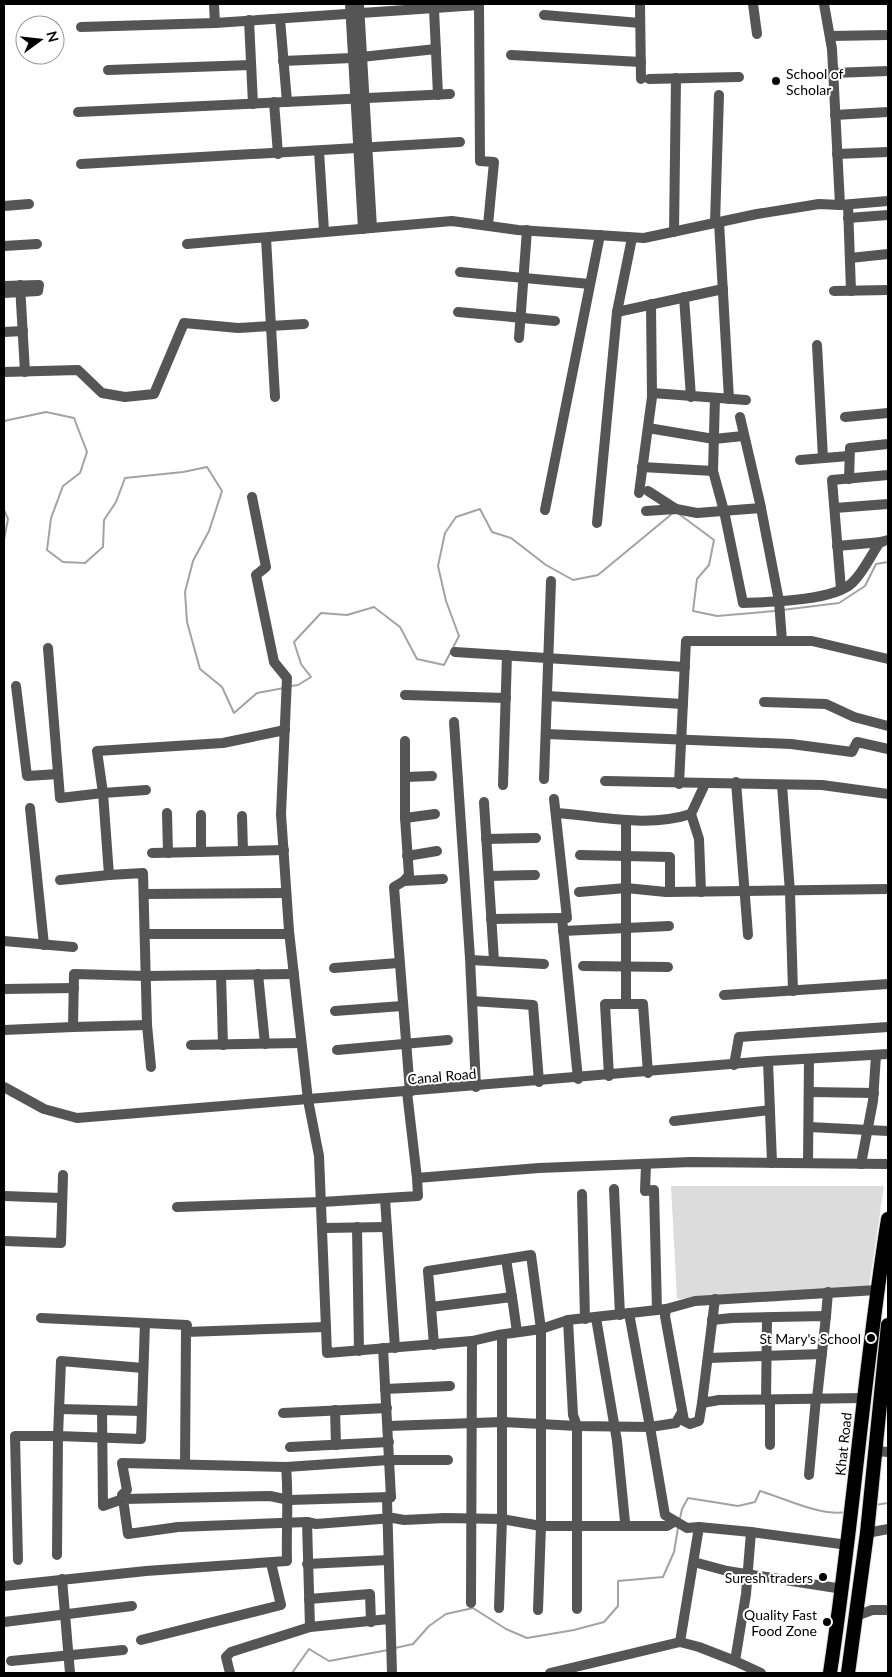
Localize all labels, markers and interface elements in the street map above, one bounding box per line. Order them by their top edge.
north arrow [15,15,65,65]
text: N [43,29,63,44]
place label: School of Scholar [786,65,844,98]
marker: School of Scholar [770,75,782,87]
street label: Canal Road [407,1065,477,1087]
place label: St Mary's School [759,1330,861,1347]
marker: St Mary's School [865,1332,877,1344]
street label: Khat Road [831,1411,855,1477]
place label: Suresh traders [725,1569,813,1586]
marker: Suresh traders [817,1571,829,1583]
place label: Quality Fast Food Zone [744,1606,817,1639]
marker: Quality Fast Food Zone [821,1616,833,1628]

